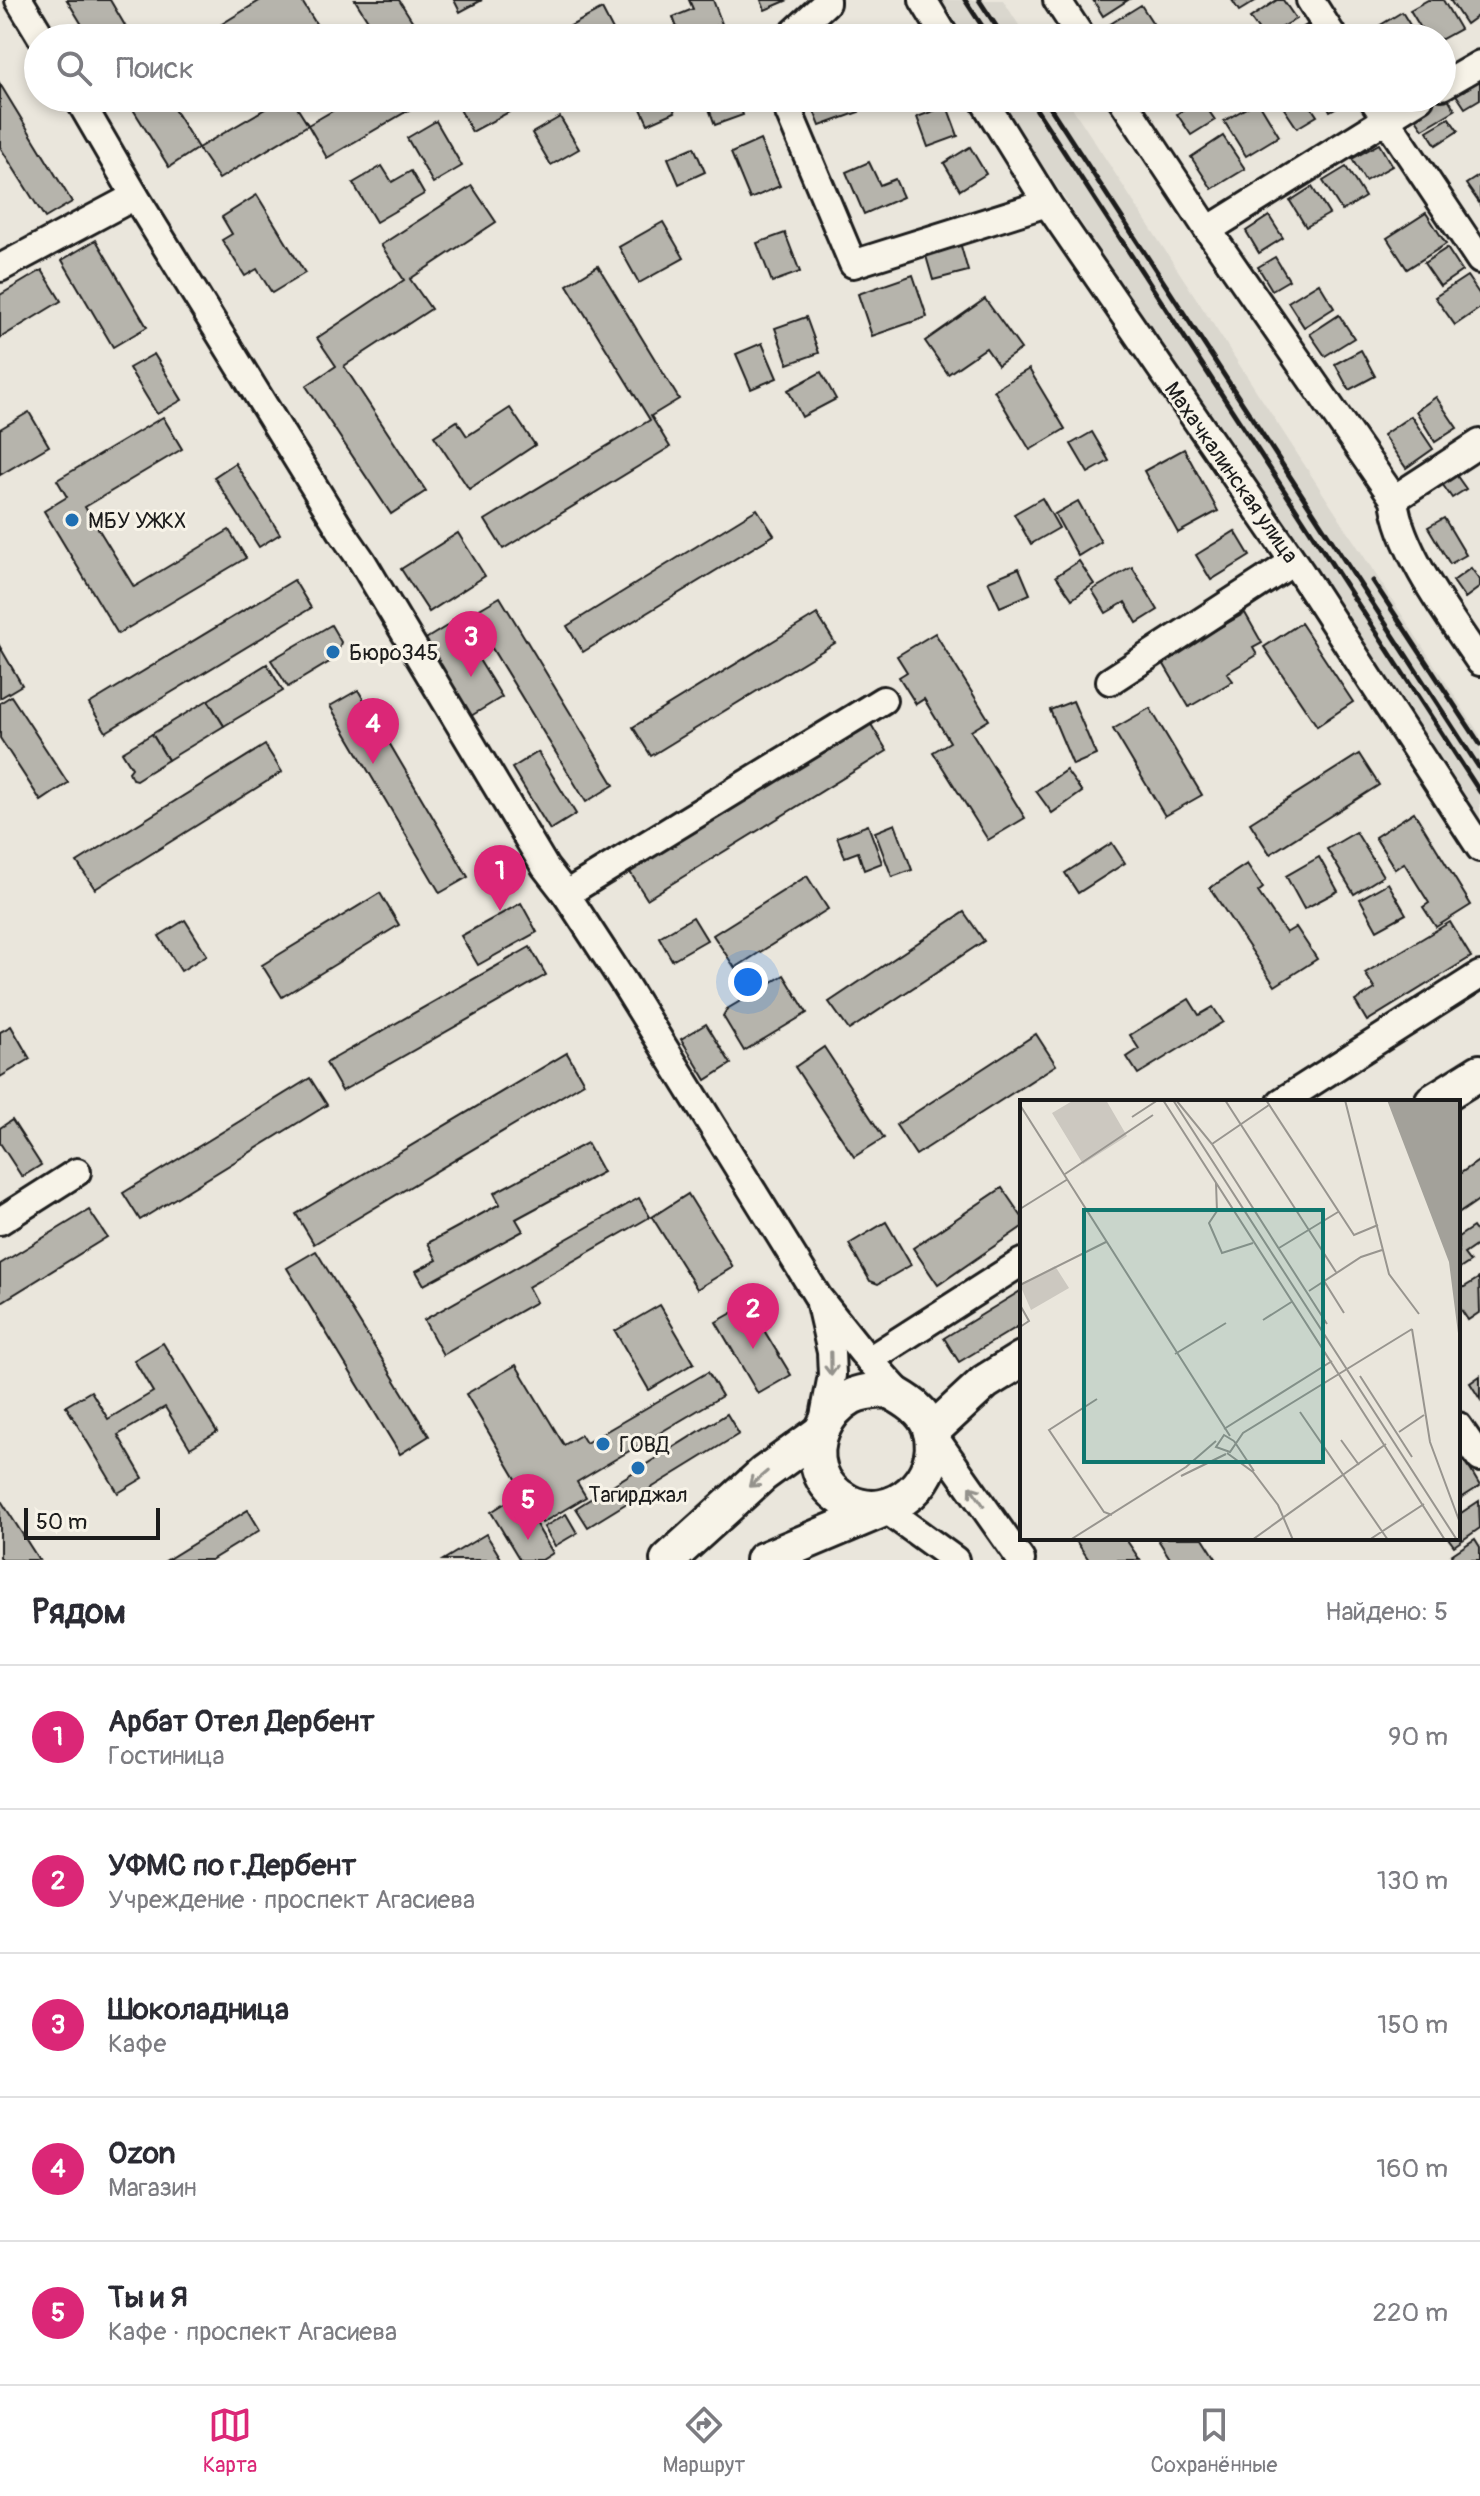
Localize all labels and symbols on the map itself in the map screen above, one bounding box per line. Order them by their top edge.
street label: Махачкалинская улица [1158,376,1304,569]
place label: МБУ УЖКХ [88,507,186,535]
marker: МБУ УЖКХ [63,511,81,529]
pin: 3 [445,611,497,677]
place label: Бюро345 [349,639,439,667]
marker: Бюро345 [324,643,342,661]
pin: 4 [347,698,399,764]
pin: 1 [474,845,526,911]
your location [728,962,768,1002]
inset map [1020,1100,1460,1540]
pin: 2 [727,1283,779,1349]
one-way arrow [824,1350,839,1377]
place label: ГОВД [619,1431,670,1459]
marker: ГОВД [594,1435,612,1453]
marker: Тагирджал [629,1459,647,1477]
one-way arrow [748,1470,769,1488]
pin: 5 [502,1474,554,1540]
place label: Тагирджал [588,1481,688,1509]
one-way arrow [969,1485,985,1507]
scale bar [24,1504,160,1540]

